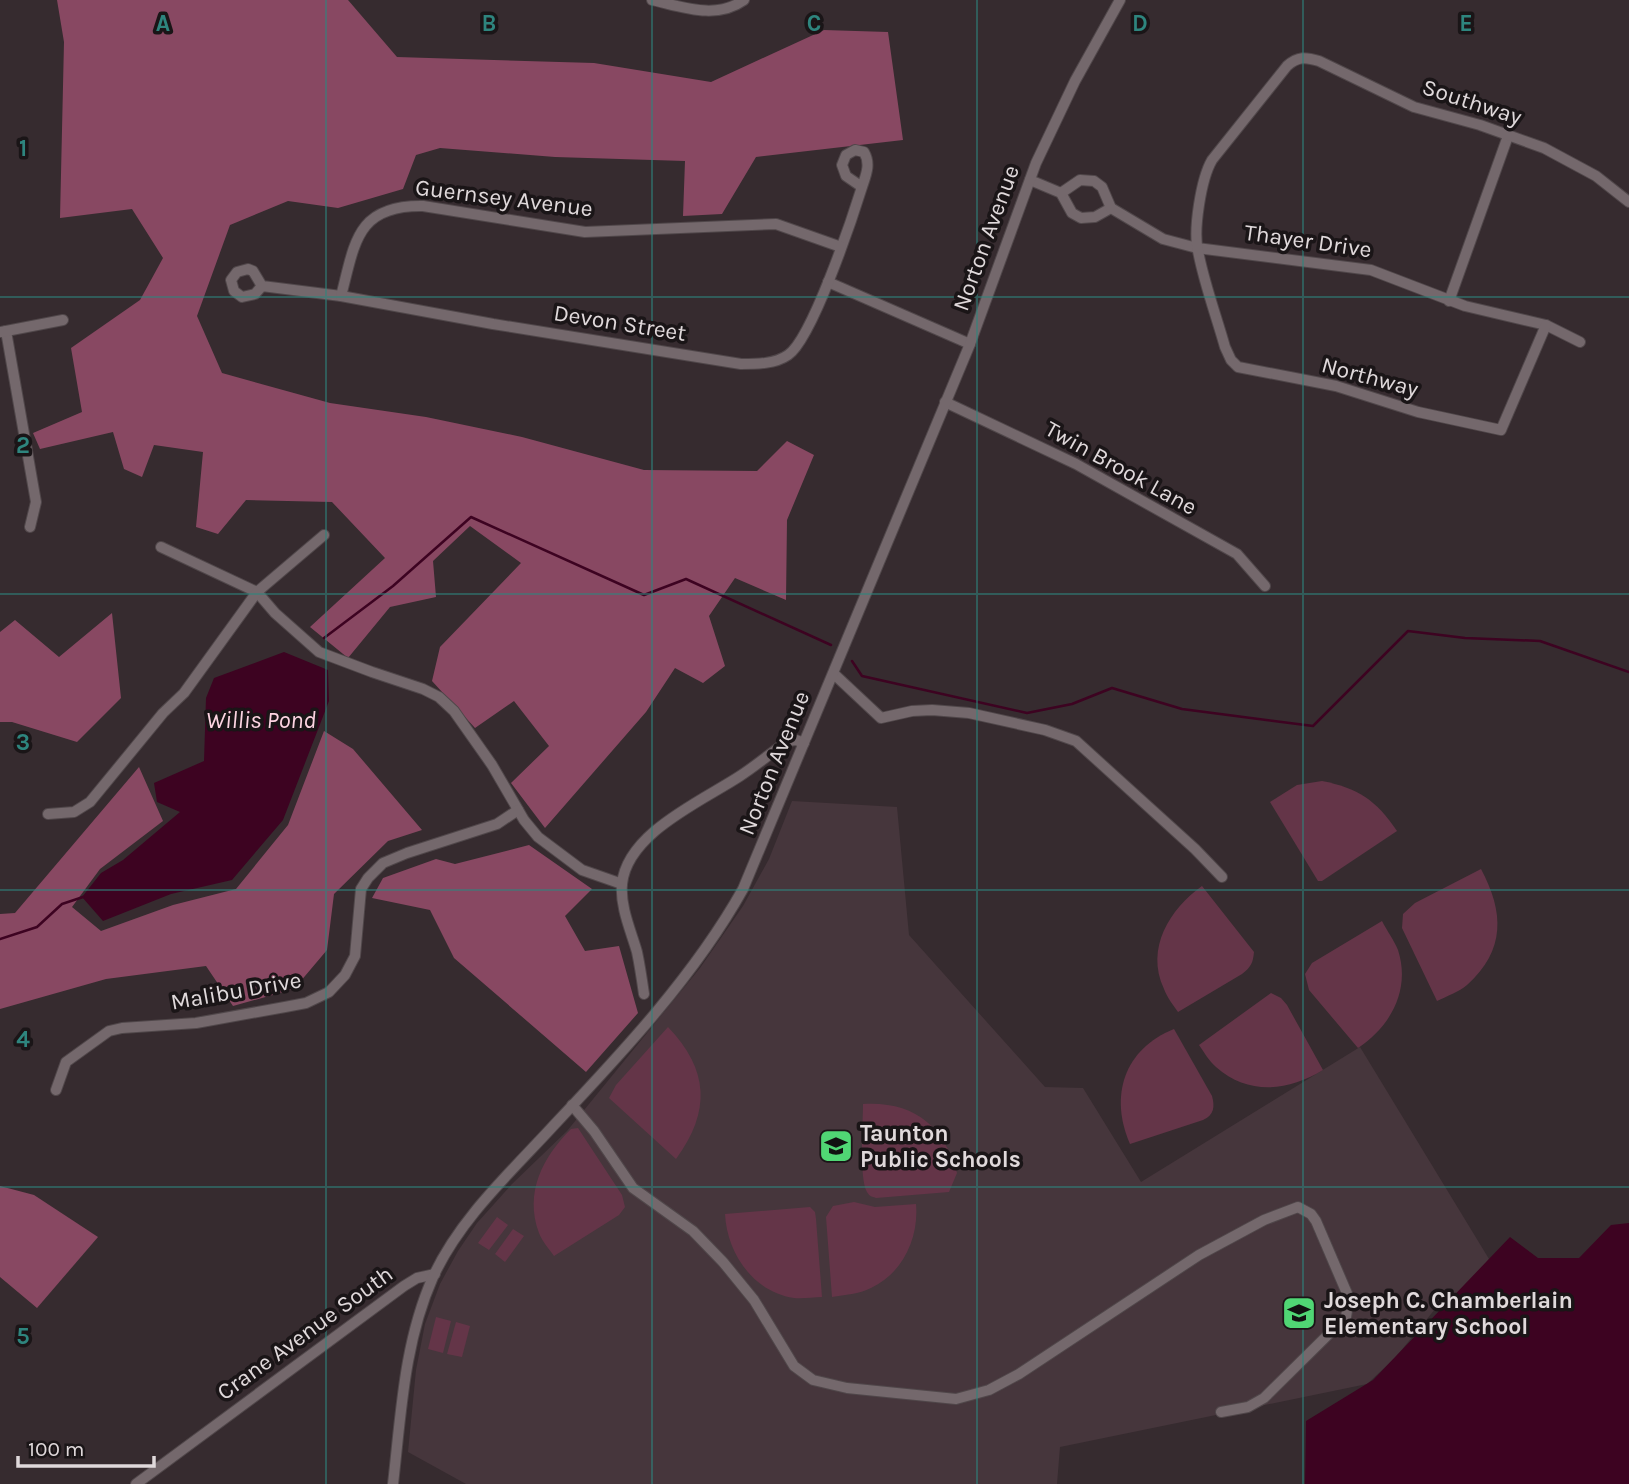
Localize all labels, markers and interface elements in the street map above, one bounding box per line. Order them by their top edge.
text: A [156,10,170,37]
text: B [482,10,496,37]
text: C [807,10,821,37]
text: D [1132,10,1148,37]
text: E [1459,10,1473,37]
street label: Southway [1419,73,1525,131]
text: 1 [19,135,27,162]
street label: Norton Avenue [947,162,1025,314]
street label: Guernsey Avenue [414,174,594,222]
street label: Thayer Drive [1243,219,1373,263]
street label: Devon Street [552,299,688,347]
street label: Northway [1319,351,1422,403]
street label: Twin Brook Lane [1041,415,1201,521]
text: 2 [16,432,30,459]
street label: Norton Avenue [733,687,815,839]
water label: Willis Pond [206,706,316,734]
text: 3 [16,729,30,756]
street label: Malibu Drive [169,966,303,1016]
text: 4 [16,1026,30,1053]
place label: Taunton Public Schools [860,1120,1021,1173]
school or university icon: Taunton Public Schools [817,1127,855,1165]
street label: Crane Avenue South [212,1260,398,1406]
place label: Joseph C. Chamberlain Elementary School [1324,1287,1573,1340]
school or university icon: Joseph C. Chamberlain Elementary School [1280,1294,1318,1332]
text: 5 [16,1323,30,1350]
scale bar [18,1424,154,1468]
text: 100 m [28,1437,85,1461]

